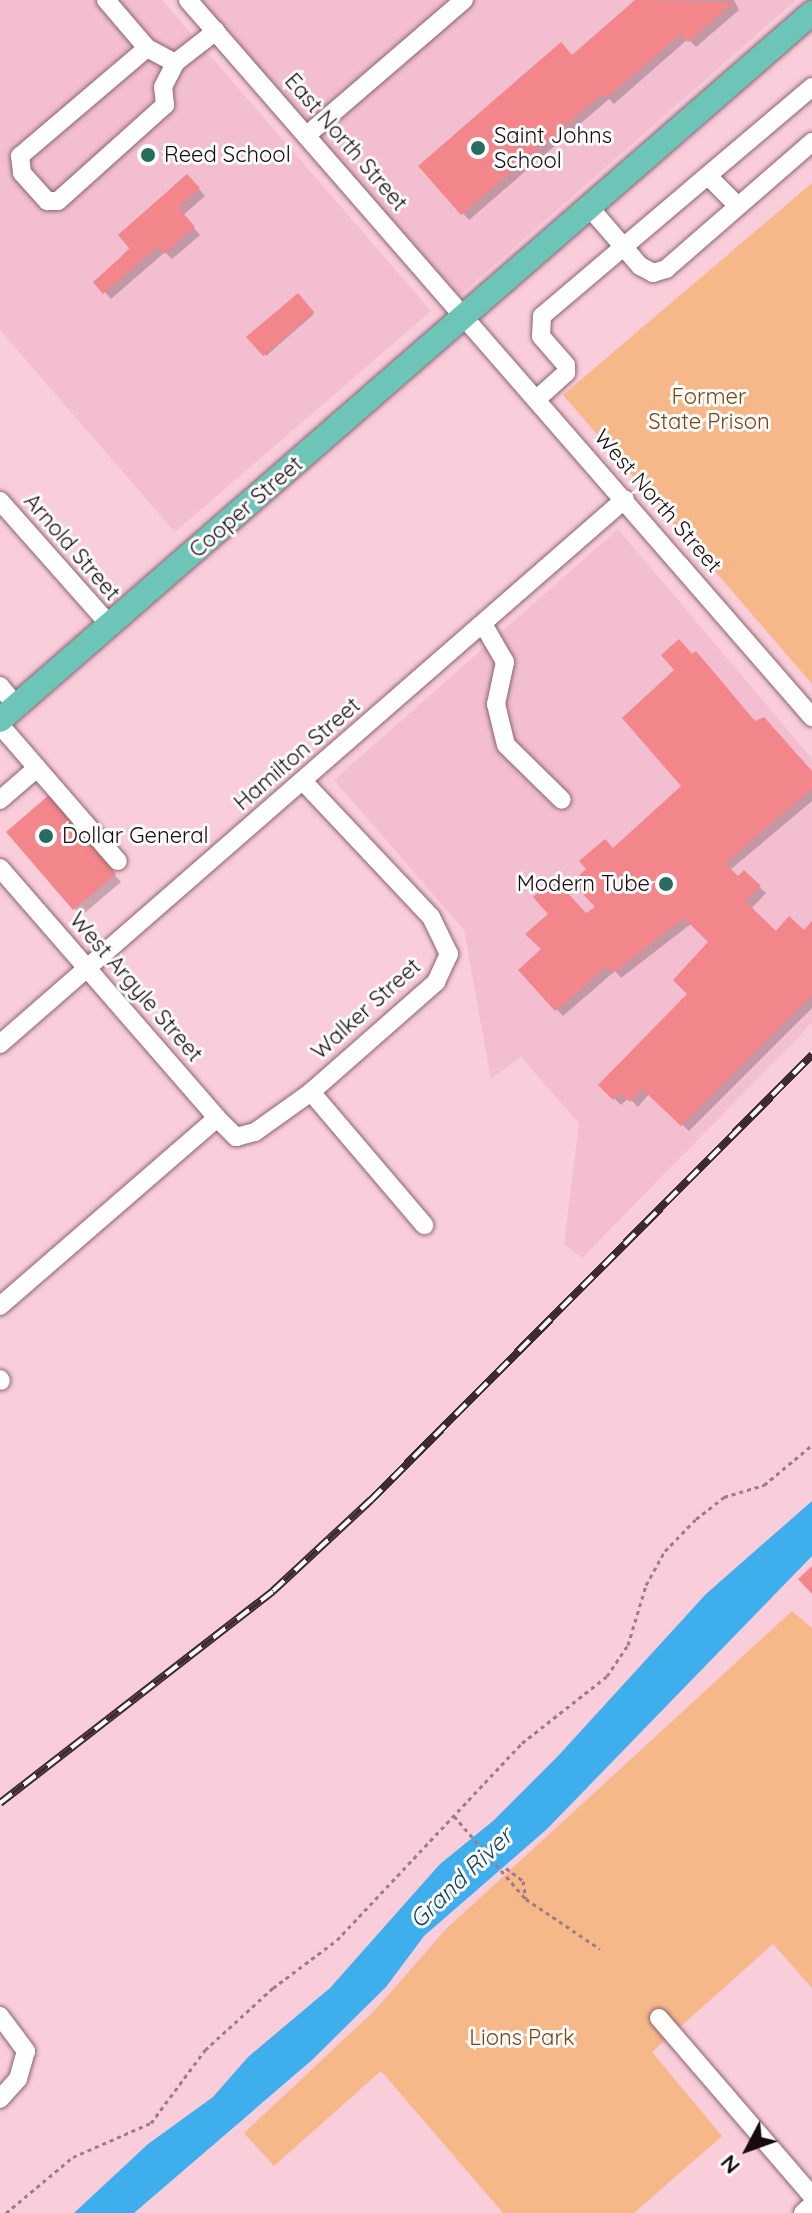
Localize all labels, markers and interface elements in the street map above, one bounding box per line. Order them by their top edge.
street label: East North Street [279,68,413,216]
place label: Saint Johns School [494,122,612,174]
marker: Saint Johns School [469,139,487,157]
place label: Reed School [164,142,291,168]
marker: Reed School [139,146,157,164]
park label: Former State Prison [648,383,770,434]
street label: West North Street [589,424,727,578]
street label: Cooper Street [184,451,308,563]
street label: Arnold Street [18,488,126,606]
street label: Hamilton Street [229,692,365,816]
place label: Dollar General [62,823,209,849]
marker: Dollar General [37,827,55,845]
place label: Modern Tube [517,871,650,897]
marker: Modern Tube [657,875,675,893]
street label: West Argyle Street [64,907,208,1067]
street label: Walker Street [306,953,426,1065]
water label: Grand River [404,1822,518,1934]
park label: Lions Park [469,2025,575,2051]
north arrow [708,2109,788,2189]
text: N [714,2149,746,2180]

